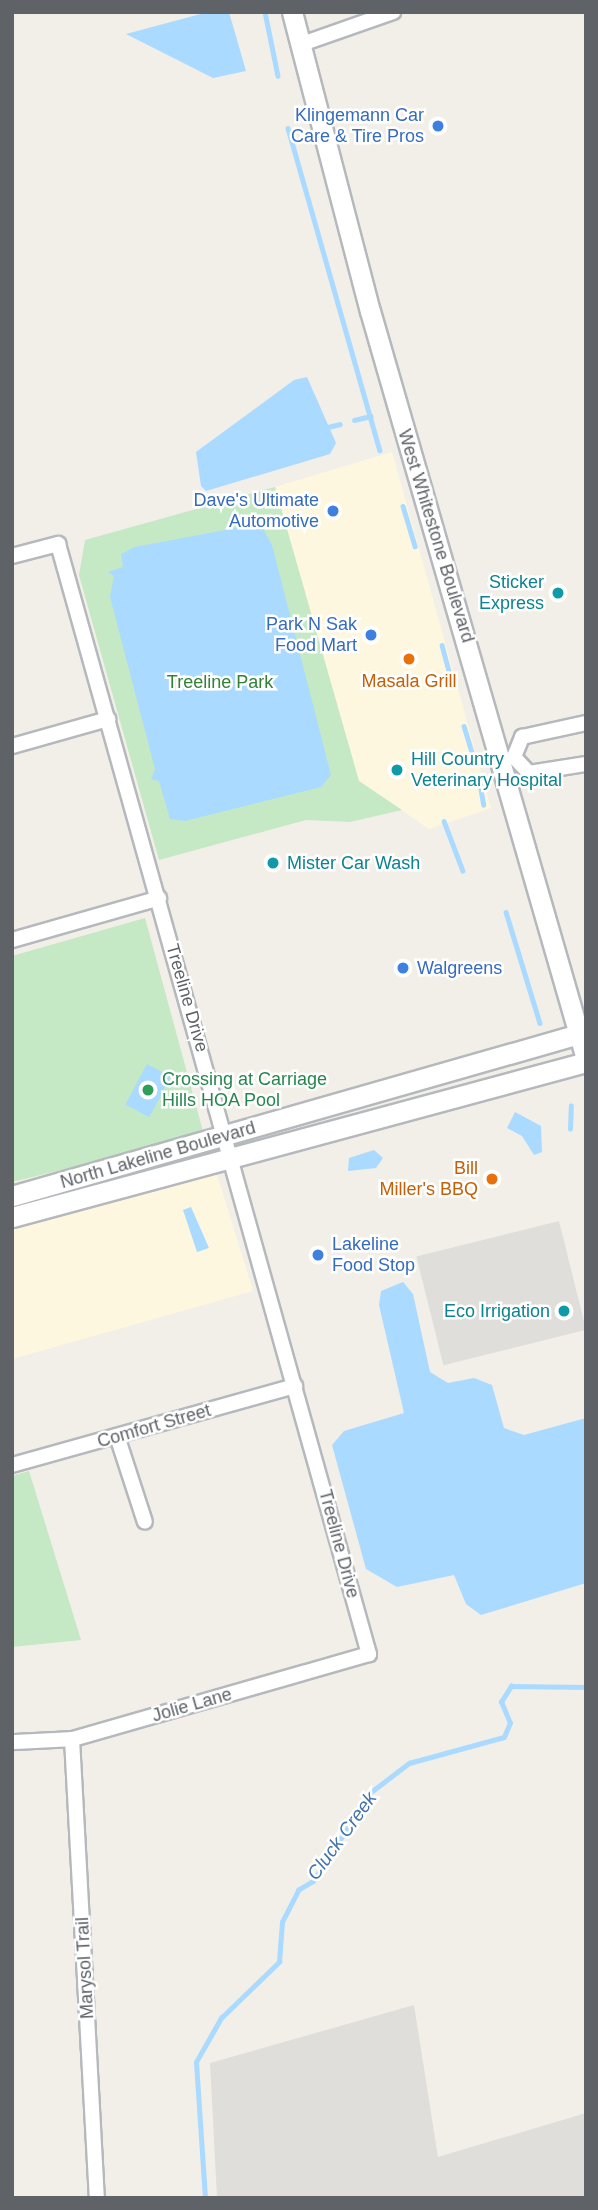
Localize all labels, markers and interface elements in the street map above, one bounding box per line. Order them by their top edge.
place label: Klingemann Car Care & Tire Pros [291,105,424,148]
marker: Klingemann Car Care & Tire Pros [430,118,446,134]
street label: West Whitestone Boulevard [393,427,479,645]
place label: Dave's Ultimate Automotive [194,490,319,532]
marker: Dave's Ultimate Automotive [325,503,341,519]
place label: Sticker Express [479,572,544,614]
marker: Sticker Express [550,585,566,601]
place label: Park N Sak Food Mart [266,614,357,656]
marker: Park N Sak Food Mart [363,627,379,643]
marker: Masala Grill [401,651,417,667]
place label: Masala Grill [361,670,457,692]
park label: Treeline Park [167,671,273,693]
place label: Hill Country Veterinary Hospital [411,749,562,792]
marker: Hill Country Veterinary Hospital [389,762,405,778]
place label: Mister Car Wash [287,852,420,874]
marker: Mister Car Wash [265,855,281,871]
street label: Treeline Drive [161,941,213,1055]
place label: Walgreens [417,957,502,979]
marker: Walgreens [395,960,411,976]
place label: Crossing at Carriage Hills HOA Pool [162,1069,327,1112]
marker: Crossing at Carriage Hills HOA Pool [140,1082,156,1098]
street label: North Lakeline Boulevard [58,1117,258,1193]
place label: Bill Miller's BBQ [380,1158,478,1200]
marker: Bill Miller's BBQ [484,1171,500,1187]
place label: Lakeline Food Stop [332,1234,415,1276]
marker: Lakeline Food Stop [310,1247,326,1263]
place label: Eco Irrigation [444,1300,550,1322]
marker: Eco Irrigation [556,1303,572,1319]
street label: Comfort Street [95,1399,213,1453]
street label: Treeline Drive [314,1487,364,1601]
street label: Jolie Lane [150,1683,234,1727]
water label: Cluck Creek [302,1787,382,1885]
street label: Marysol Trail [72,1916,98,2020]

